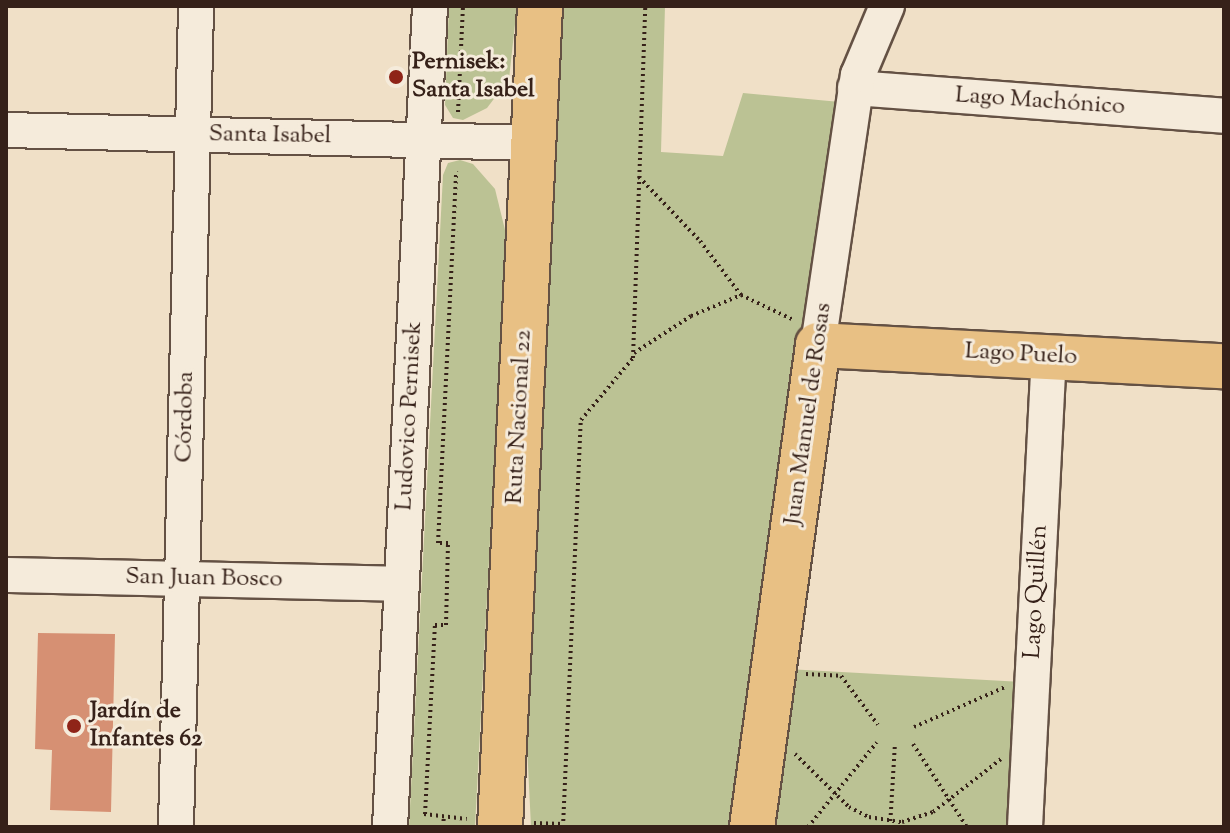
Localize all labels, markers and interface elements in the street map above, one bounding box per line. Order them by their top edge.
place label: Pernisek: Santa Isabel [412,49,535,105]
marker: Pernisek: Santa Isabel [387,68,405,86]
street label: Lago Machónico [954,82,1126,122]
street label: Santa Isabel [208,121,332,151]
street label: Juan Manuel de Rosas [779,301,839,527]
street label: Ludovico Pernisek [391,321,429,511]
street label: Ruta Nacional 22 [501,329,539,505]
street label: Lago Puelo [964,338,1078,372]
street label: Córdoba [171,371,201,463]
street label: Lago Quillén [1019,524,1055,660]
street label: San Juan Bosco [125,563,283,595]
place label: Jardín de Infantes 62 [90,698,202,754]
marker: Jardín de Infantes 62 [65,717,83,735]

